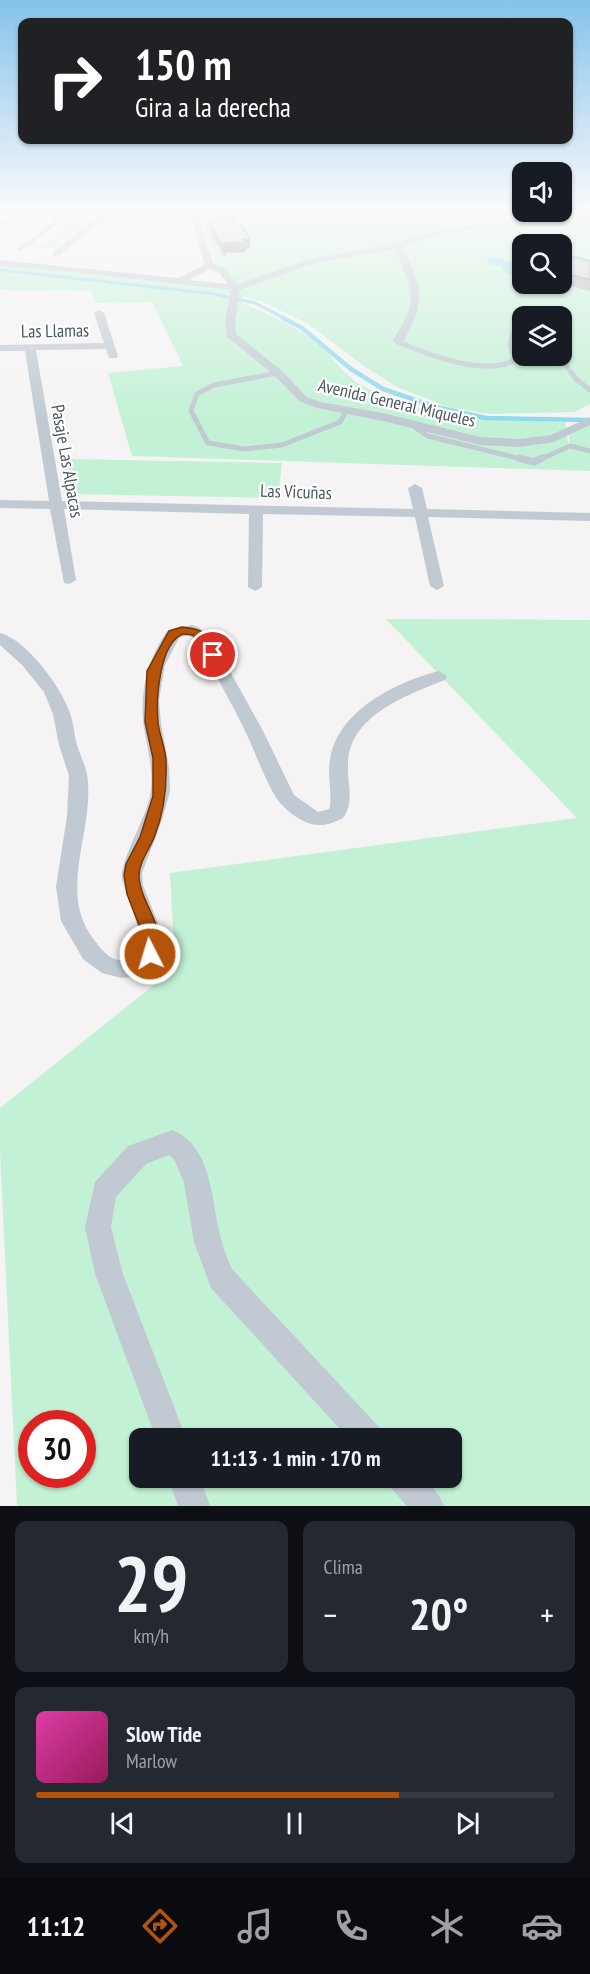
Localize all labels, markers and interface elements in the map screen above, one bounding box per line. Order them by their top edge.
text: 150 m [135,37,232,92]
icon: right [36,42,114,120]
text: Gira a la derecha [135,90,291,124]
map controls [512,162,572,366]
button: sound [512,162,572,222]
button: search [512,234,572,294]
button: layers [512,306,572,366]
street label: Las Llamas [21,318,89,343]
street label: Avenida General Miqueles [316,373,478,432]
street label: Pasaje Las Alpacas [46,403,89,519]
street label: Las Vicuñas [260,479,332,504]
pin [187,629,238,680]
icon: arrive [196,638,229,671]
position arrow [118,922,182,986]
speed limit sign: 30 [18,1410,96,1488]
text: 11:13 · 1 min · 170 m [210,1444,381,1472]
text: 29 [114,1533,189,1634]
text: Clima [324,1554,363,1580]
text: 20° [409,1584,468,1642]
text: − [324,1593,337,1636]
text: + [540,1593,554,1636]
text: km/h [134,1623,169,1649]
text: Slow Tide [126,1720,202,1748]
text: Marlow [126,1748,177,1774]
icon: previous [106,1807,139,1840]
icon: pause [278,1807,311,1840]
icon: next [451,1807,484,1840]
icon: directions [139,1905,181,1947]
icon: music [234,1905,276,1947]
icon: phone [330,1905,372,1947]
icon: climate [426,1905,468,1947]
icon: car [521,1905,563,1947]
text: 11:12 [27,1909,85,1943]

